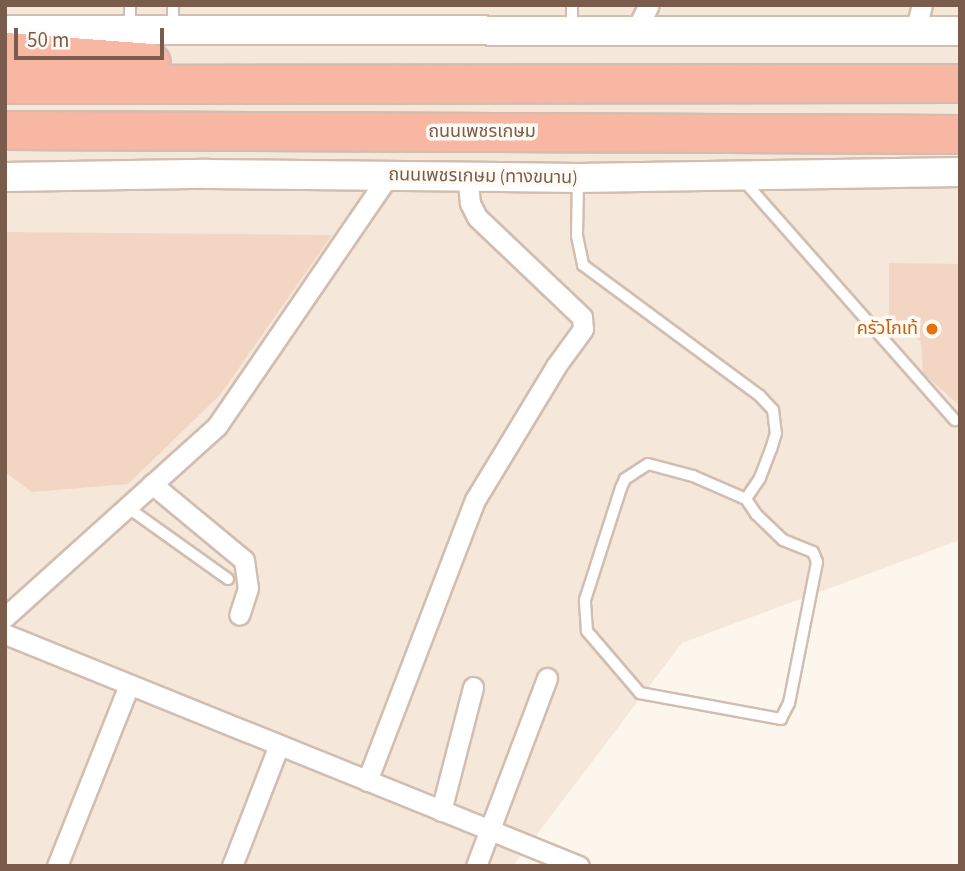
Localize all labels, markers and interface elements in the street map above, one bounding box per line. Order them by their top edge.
scale bar [18,14,168,58]
text: 50 m [27,25,69,55]
street label: ถนนเพชรเกษม [428,121,536,143]
street label: ถนนเพชรเกษม (ทางขนาน) [388,165,578,189]
place label: ครัวโกเท้ [857,318,918,340]
marker: ครัวโกเท้ [924,321,940,337]

